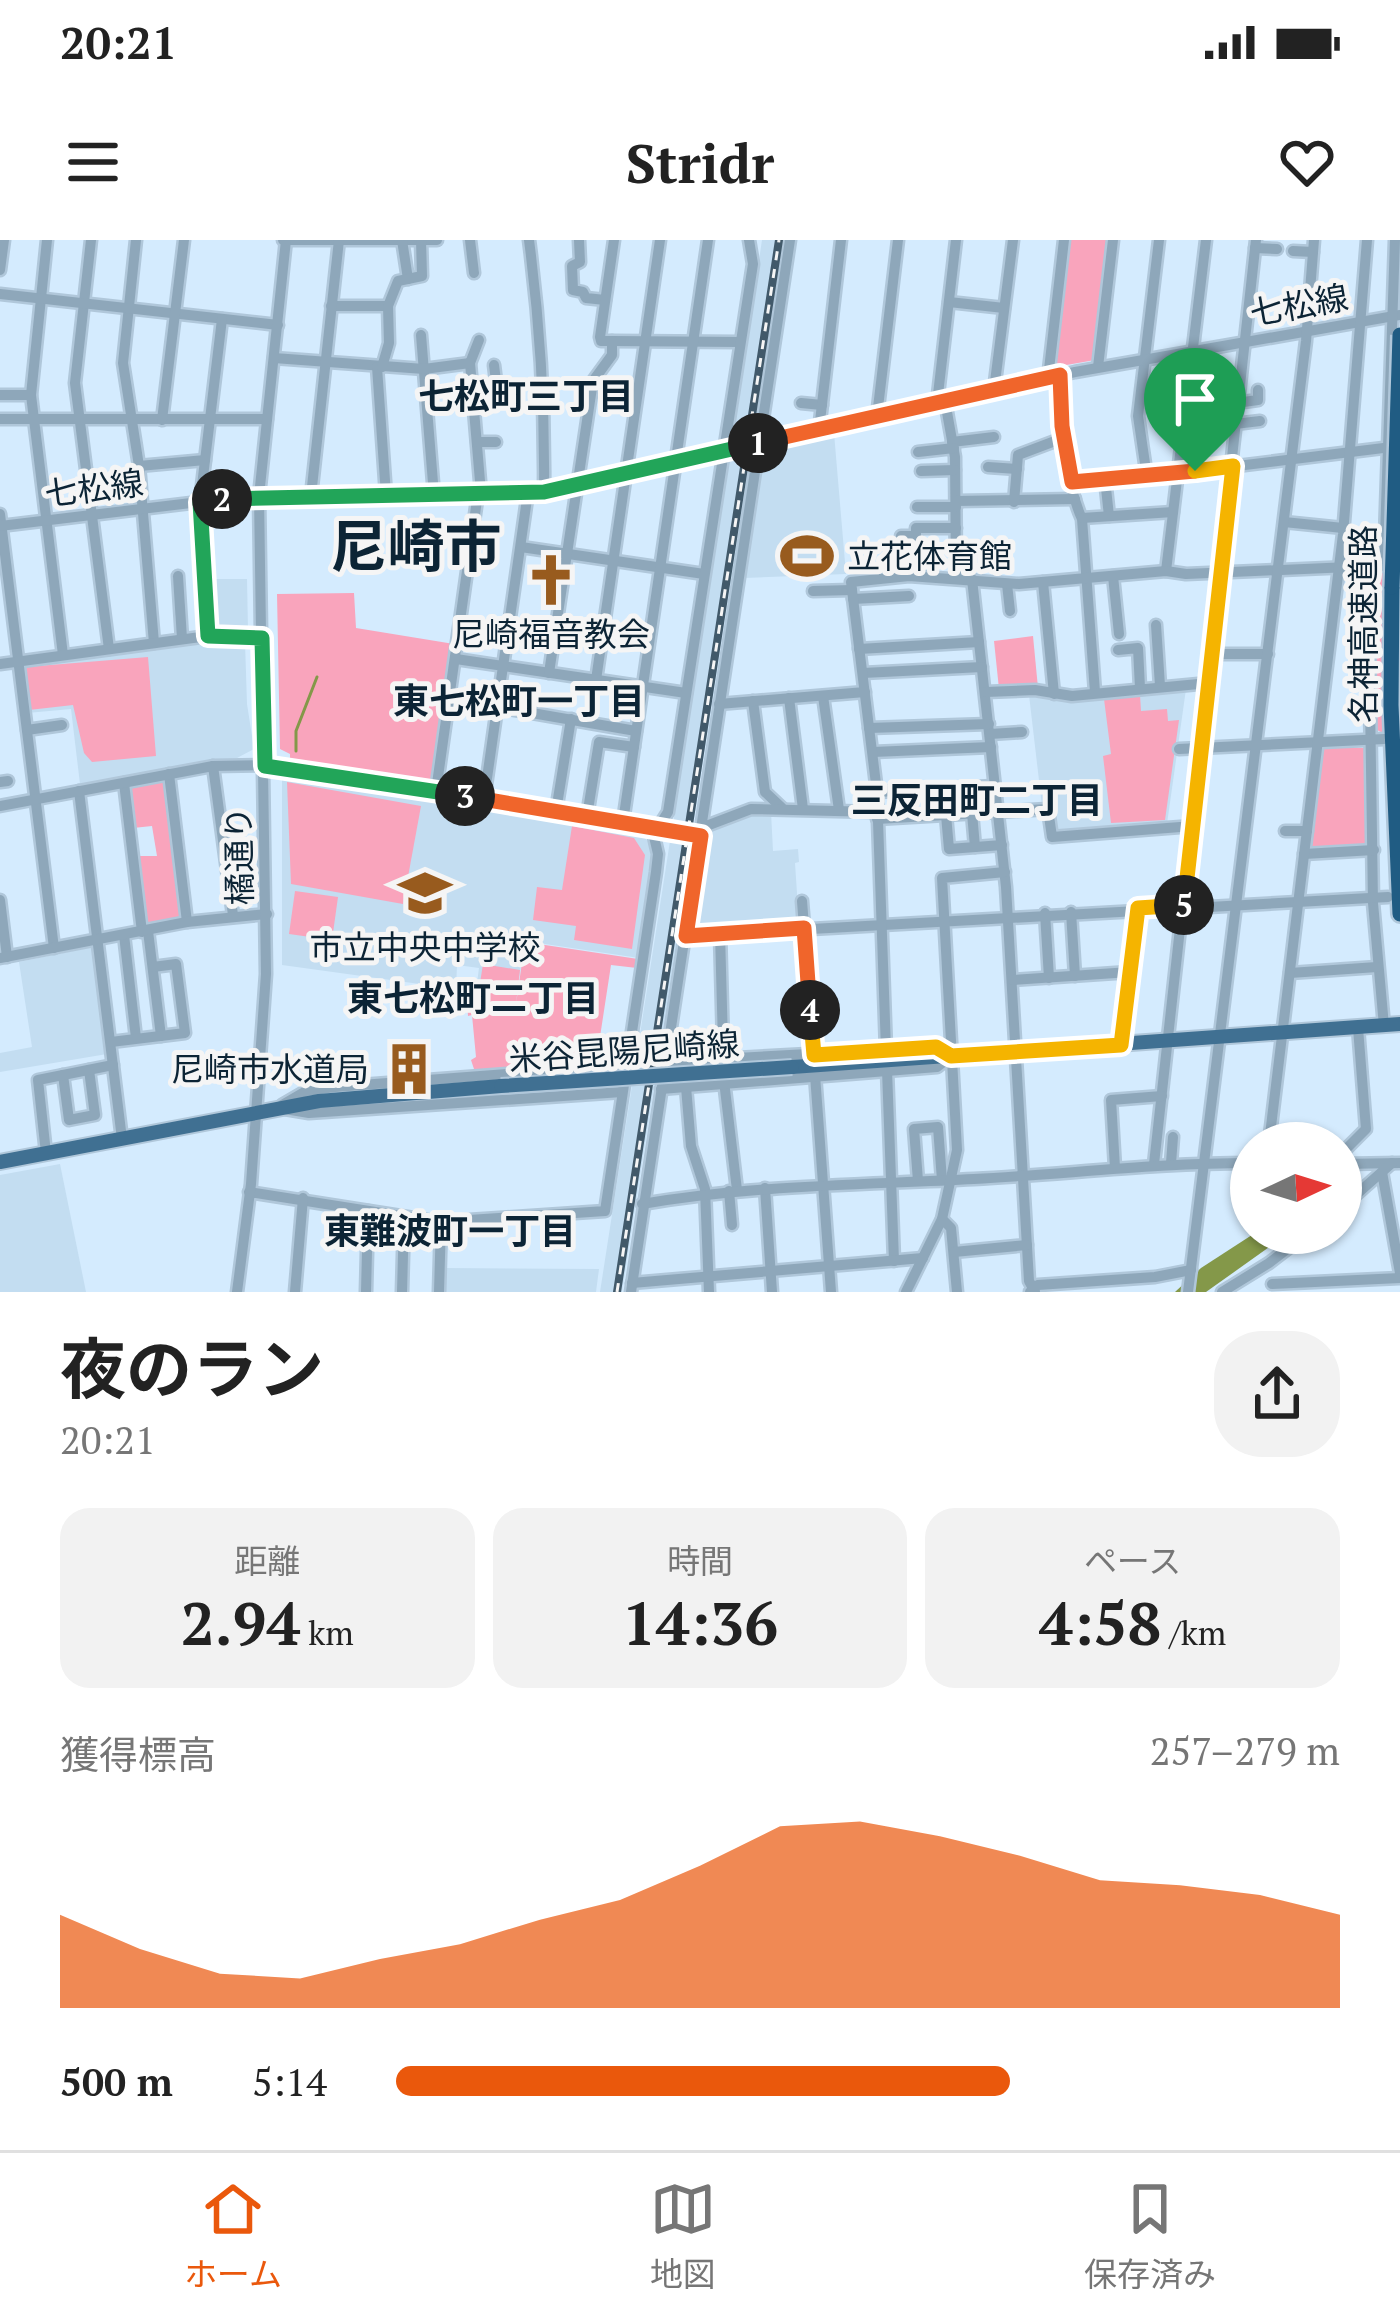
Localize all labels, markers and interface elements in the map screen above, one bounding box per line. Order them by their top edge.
text: 20:21 [60,12,177,72]
text: Stridr [626,127,774,198]
icon: menu [60,129,126,195]
icon: heart [1274,129,1340,195]
street label: 七松線 [1246,275,1351,334]
pin [1144,348,1246,471]
icon: arrive [1162,366,1228,432]
district label: 七松町三丁目 [418,372,634,419]
pin: 1 [728,413,788,473]
text: 1 [749,421,767,464]
street label: 七松線 [42,460,146,515]
pin: 2 [192,469,252,529]
text: 2 [213,477,231,520]
district label: 尼崎市 [331,508,502,583]
street label: 名神高速道路 [1341,525,1384,723]
sports icon: 立花体育館 [778,527,836,585]
place label: 立花体育館 [847,534,1012,577]
church icon: 尼崎福音教会 [522,551,580,609]
place label: 尼崎福音教会 [452,612,650,655]
district label: 東七松町一丁目 [393,677,645,724]
pin: 3 [435,766,495,826]
text: 3 [456,774,474,817]
district label: 三反田町二丁目 [851,776,1103,823]
street label: 橘通り [216,806,261,906]
school or university icon: 市立中央中学校 [396,864,454,922]
pin: 5 [1154,875,1214,935]
text: 5 [1175,883,1193,926]
place label: 市立中央中学校 [310,925,541,968]
district label: 東七松町二丁目 [347,974,599,1021]
pin: 4 [780,980,840,1040]
text: 4 [801,988,819,1031]
street label: 米谷昆陽尼崎線 [507,1021,741,1080]
building icon: 尼崎市水道局 [380,1040,438,1098]
place label: 尼崎市水道局 [171,1047,369,1090]
north arrow [1230,1122,1362,1254]
map controls [1230,1122,1362,1254]
district label: 東難波町一丁目 [324,1207,576,1254]
text: 夜のラン [60,1324,324,1412]
button: share [1214,1331,1340,1457]
text: 20:21 [60,1413,156,1465]
text: 距離 [234,1539,300,1582]
text: 時間 [667,1539,733,1582]
text: ペース [1084,1539,1181,1582]
text: 2.94 [181,1583,300,1662]
text: 14:36 [622,1583,778,1662]
text: 4:58 [1039,1583,1161,1662]
text: km [300,1611,354,1654]
text: /km [1161,1611,1226,1654]
text: 257–279 m [1150,1724,1340,1776]
text: 獲得標高 [60,1728,216,1780]
text: 500 m [60,2055,173,2107]
text: 5:14 [252,2055,327,2107]
tab: ホーム [184,2176,282,2296]
tab: 地図 [650,2176,716,2296]
tab: 保存済み [1084,2176,1216,2296]

